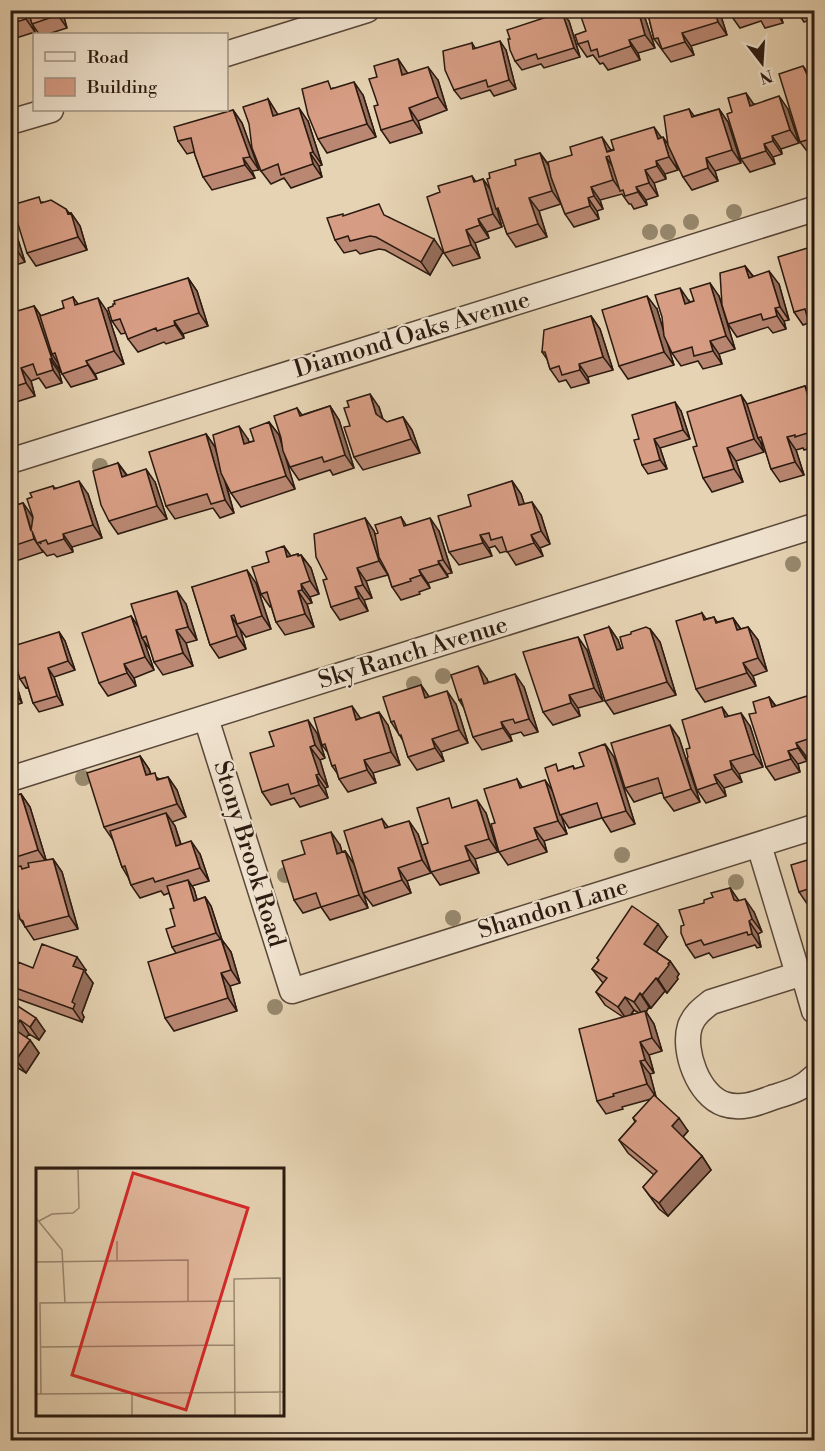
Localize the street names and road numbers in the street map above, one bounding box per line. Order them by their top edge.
street label: Diamond Oaks Avenue [290,285,534,385]
street label: Sky Ranch Avenue [315,610,511,696]
street label: Stony Brook Road [206,757,292,951]
street label: Shandon Lane [474,872,632,946]

